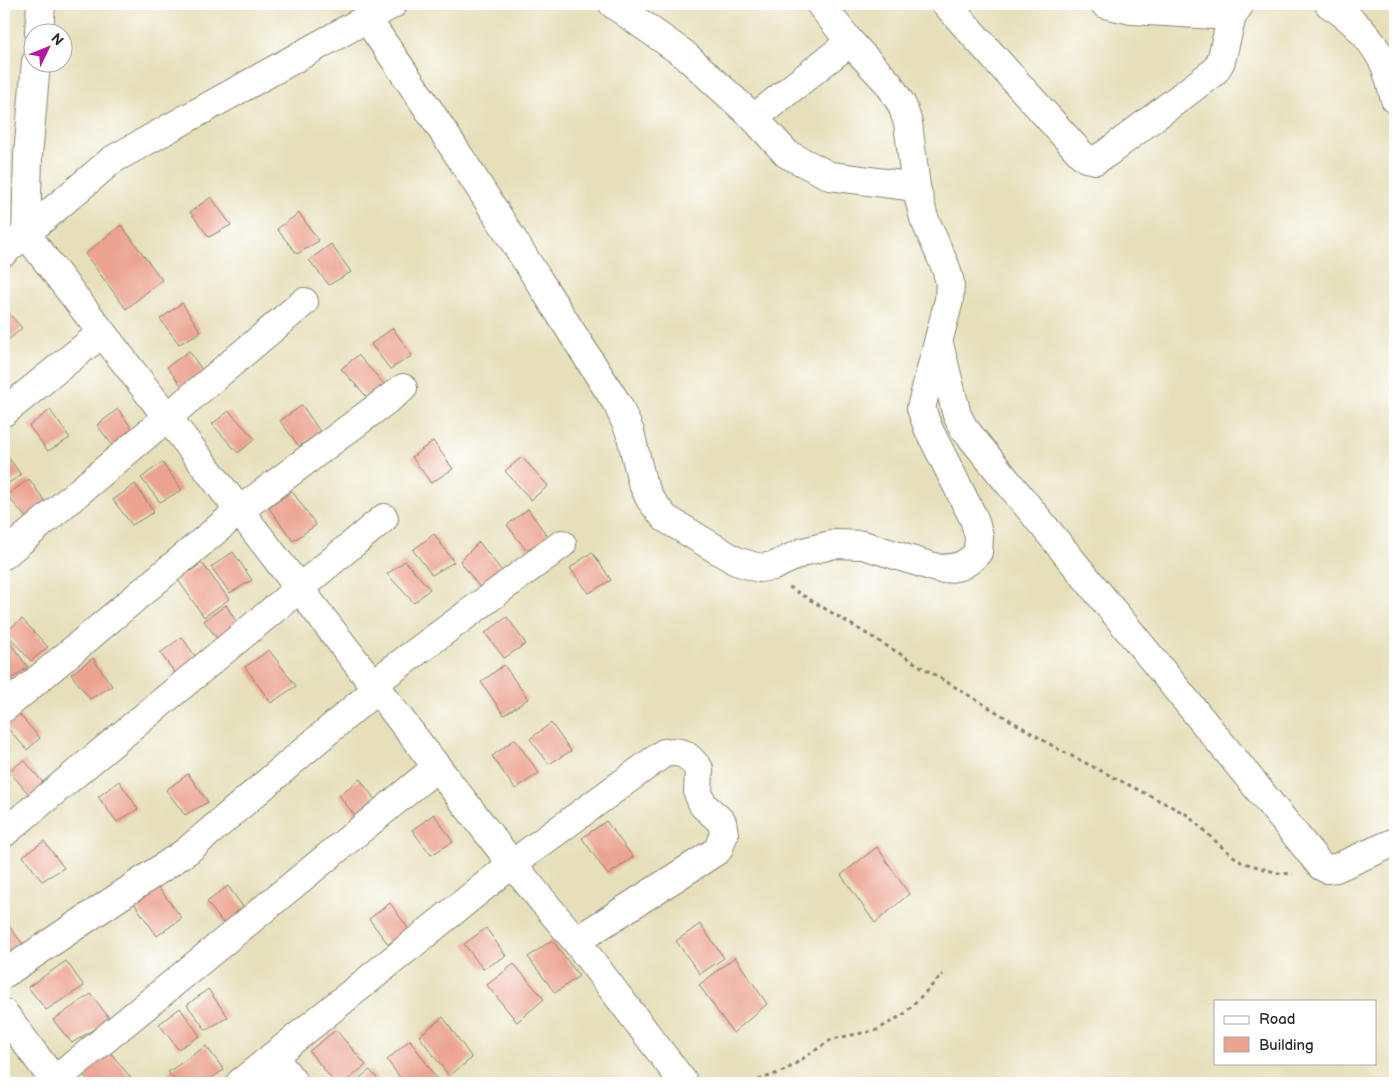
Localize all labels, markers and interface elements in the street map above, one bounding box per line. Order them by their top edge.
north arrow [22,22,72,72]
text: N [47,30,67,49]
legend [1214,1000,1376,1064]
text: Road [1259,1010,1295,1029]
text: Building [1259,1036,1314,1055]

